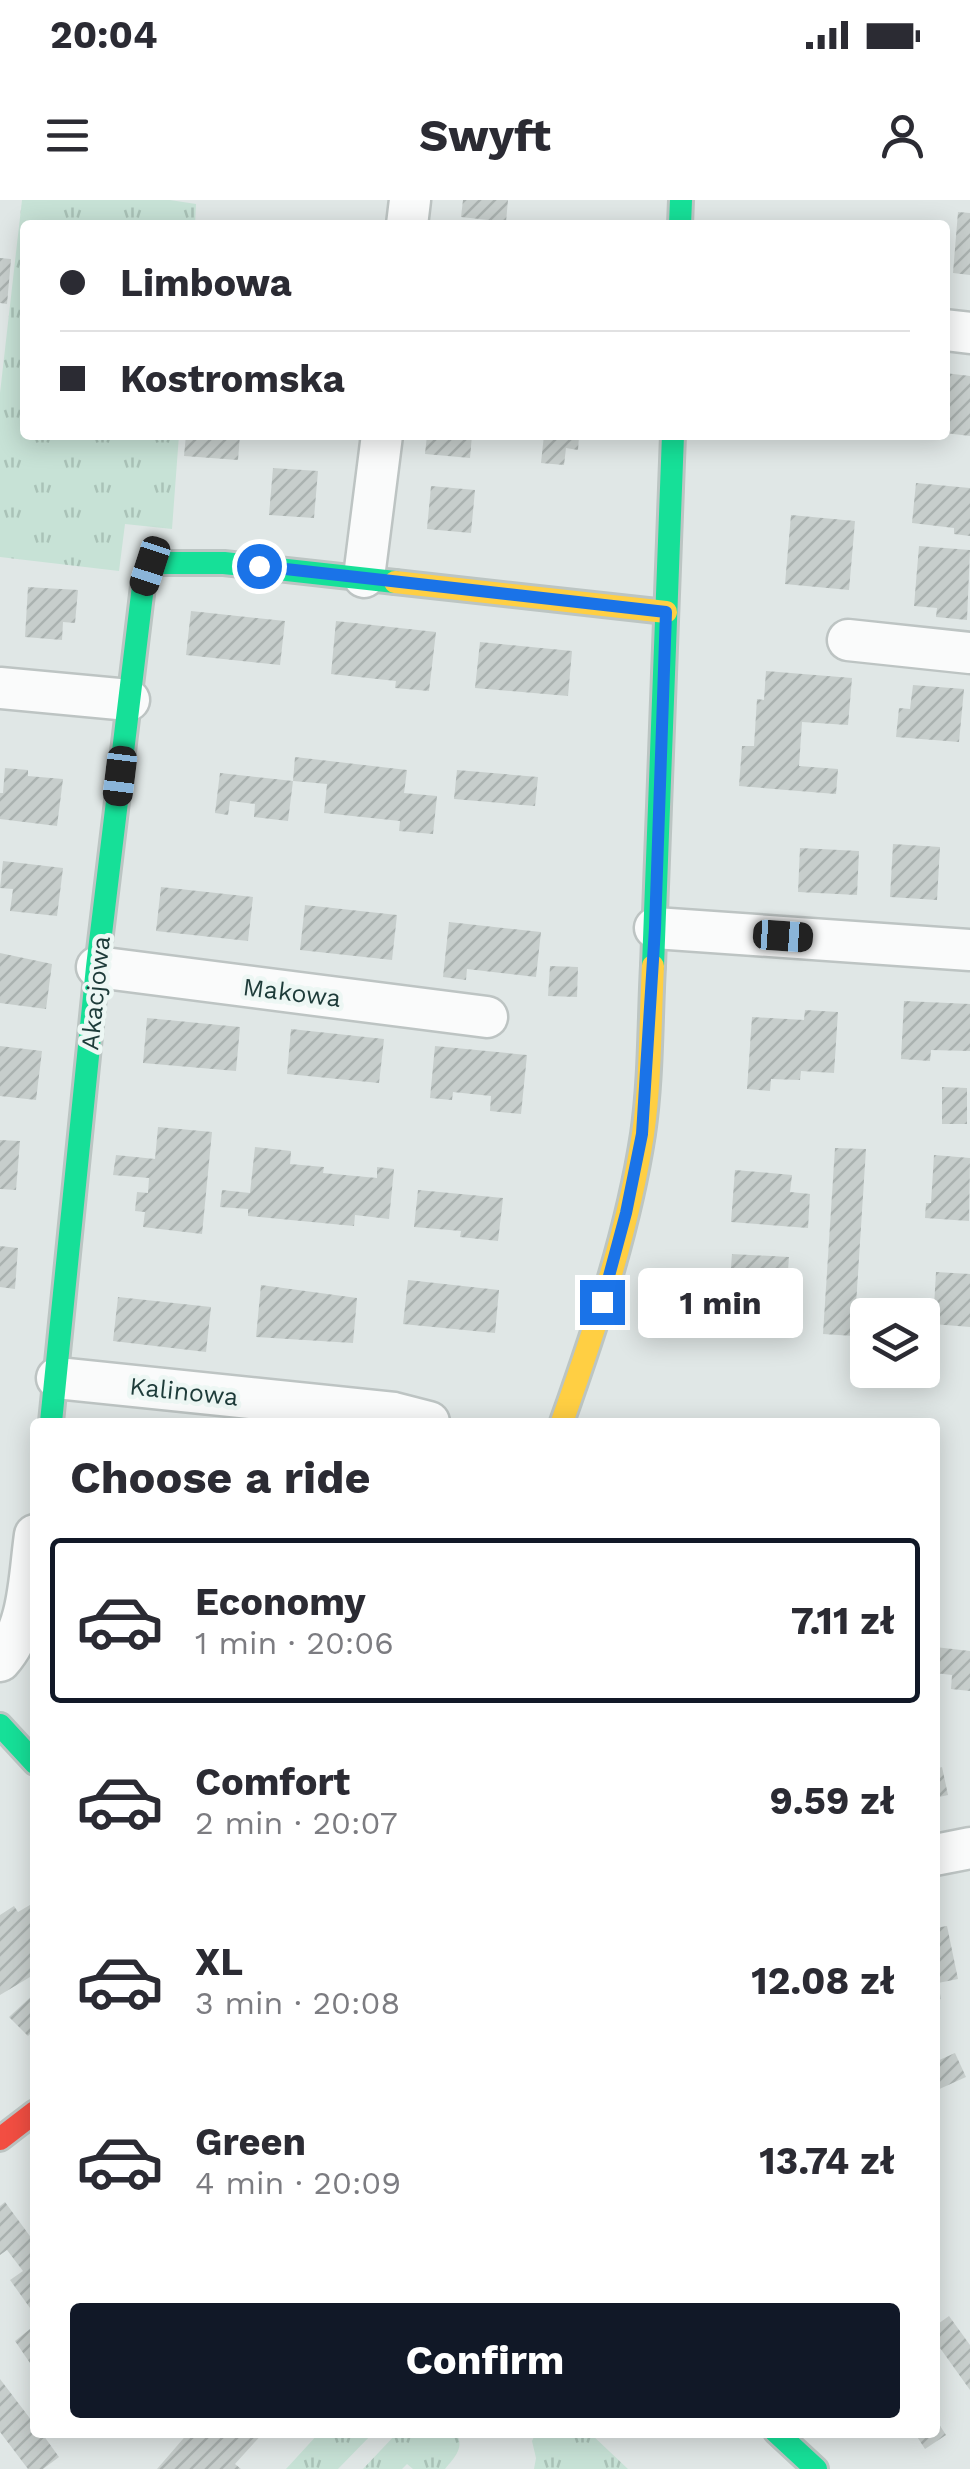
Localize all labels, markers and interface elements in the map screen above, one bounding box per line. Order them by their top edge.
text: 20:04 [50,13,158,57]
icon: menu [40,108,95,163]
icon: person [875,108,930,163]
text: Swyft [419,109,551,162]
text: Limbowa [120,261,292,305]
text: Kostromska [120,357,345,401]
car [126,533,174,599]
route start [237,544,282,589]
car [101,744,139,808]
car [752,919,814,953]
street label: Akacjowa [75,935,116,1052]
street label: Makowa [241,972,343,1013]
callout: 1 min [637,1267,802,1337]
route end [580,1280,625,1325]
text: 1 min [679,1284,762,1322]
map controls [850,1298,940,1388]
button: layers [850,1298,940,1388]
street label: Kalinowa [128,1371,240,1412]
text: Choose a ride [70,1451,370,1504]
icon: car [75,1576,165,1666]
text: Economy [195,1580,366,1624]
text: 7.11 zł [791,1599,895,1643]
text: 1 min · 20:06 [195,1624,394,1662]
icon: car [75,1756,165,1846]
text: Comfort [195,1760,350,1804]
text: 9.59 zł [770,1779,895,1823]
text: 2 min · 20:07 [195,1804,398,1842]
icon: car [75,1936,165,2026]
text: XL [195,1940,243,1984]
text: 12.08 zł [751,1959,895,2003]
text: 3 min · 20:08 [195,1984,400,2022]
icon: car [75,2116,165,2206]
text: Green [195,2120,306,2164]
text: 13.74 zł [759,2139,895,2183]
text: 4 min · 20:09 [195,2164,401,2202]
button: Confirm [70,2303,900,2418]

